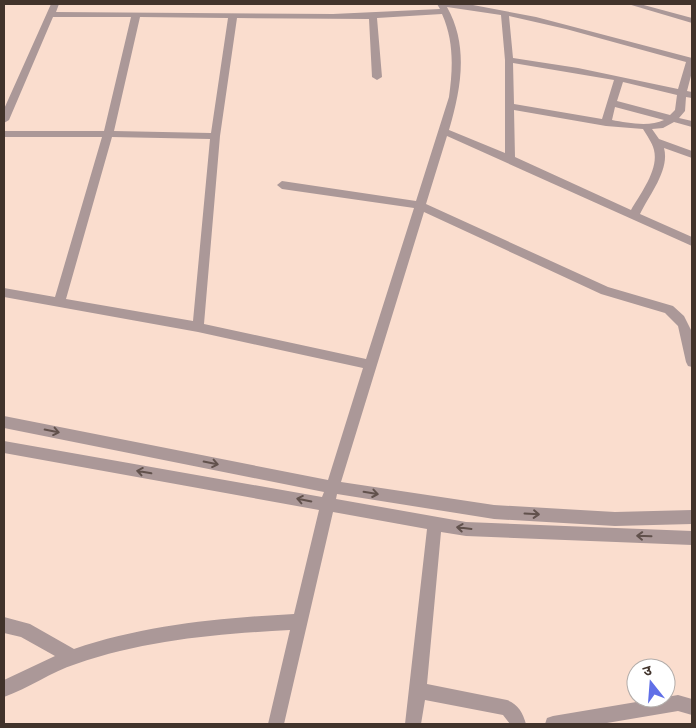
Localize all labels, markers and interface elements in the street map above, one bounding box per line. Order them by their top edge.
one-way arrow [43,427,59,437]
one-way arrow [203,459,219,469]
one-way arrow [136,466,152,476]
one-way arrow [362,489,378,499]
one-way arrow [296,495,312,505]
one-way arrow [523,510,539,519]
one-way arrow [456,523,472,533]
one-way arrow [636,532,652,541]
north arrow [626,658,676,708]
text: उ [641,661,655,680]

